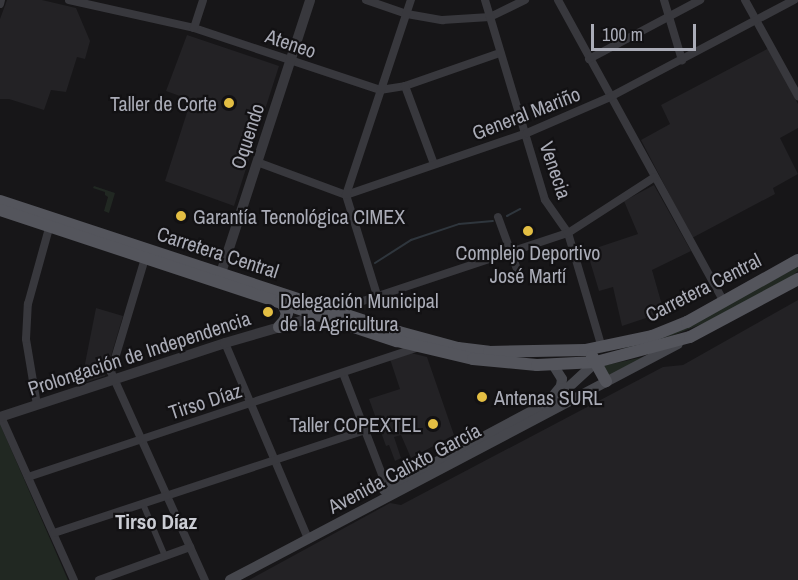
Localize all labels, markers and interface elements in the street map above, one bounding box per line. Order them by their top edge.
scale bar [594,12,699,50]
text: 100 m [602,22,643,47]
street label: Ateneo [263,23,319,63]
street label: General Mariño [469,81,583,145]
place label: Taller de Corte [110,91,217,115]
marker: Taller de Corte [222,96,236,110]
street label: Oquendo [225,100,269,172]
street label: Venecia [535,138,577,202]
place label: Garantía Tecnológica CIMEX [193,204,405,228]
marker: Garantía Tecnológica CIMEX [174,209,188,223]
street label: Carretera Central [154,221,282,283]
marker: Complejo Deportivo José Martí [521,224,535,238]
place label: Complejo Deportivo José Martí [456,240,600,287]
street label: Carretera Central [641,248,765,326]
place label: Delegación Municipal de la Agricultura [280,288,439,335]
marker: Delegación Municipal de la Agricultura [261,305,275,319]
street label: Prolongación de Independencia [25,306,253,400]
street label: Tirso Díaz [165,378,245,424]
place label: Antenas SURL [494,385,602,409]
marker: Antenas SURL [475,390,489,404]
place label: Taller COPEXTEL [289,412,421,436]
marker: Taller COPEXTEL [426,417,440,431]
street label: Avenida Calixto García [324,418,484,518]
district label: Tirso Díaz [115,509,197,535]

